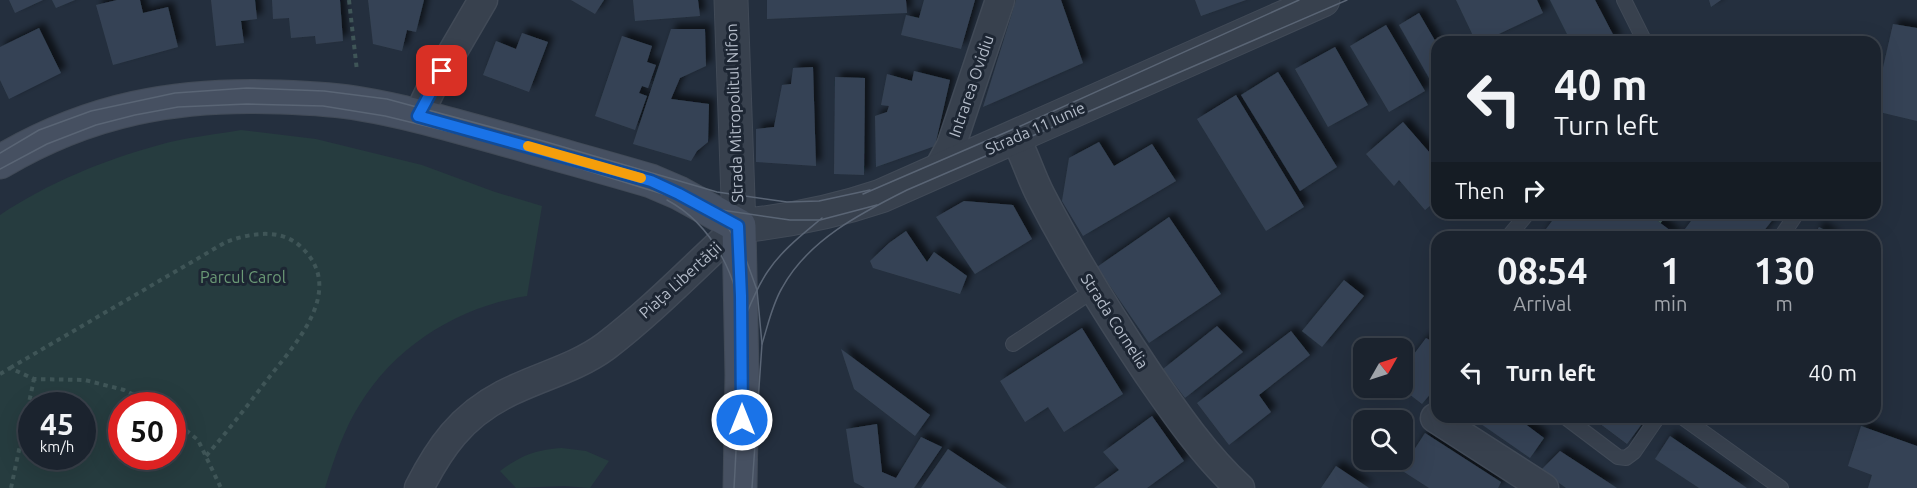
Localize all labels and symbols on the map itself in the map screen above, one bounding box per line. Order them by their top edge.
street label: Strada Mitropolitul Nifon [722,23,746,203]
street label: Intrarea Ovidiu [945,32,997,140]
pin [416,45,467,96]
street label: Strada 11 Iunie [982,98,1088,158]
street label: Piața Libertății [635,238,725,322]
park label: Parcul Carol [200,268,286,286]
street label: Strada Cornelia [1078,270,1152,372]
north arrow [1353,338,1413,398]
position arrow [710,388,774,452]
speed limit sign: 50 [108,392,186,470]

